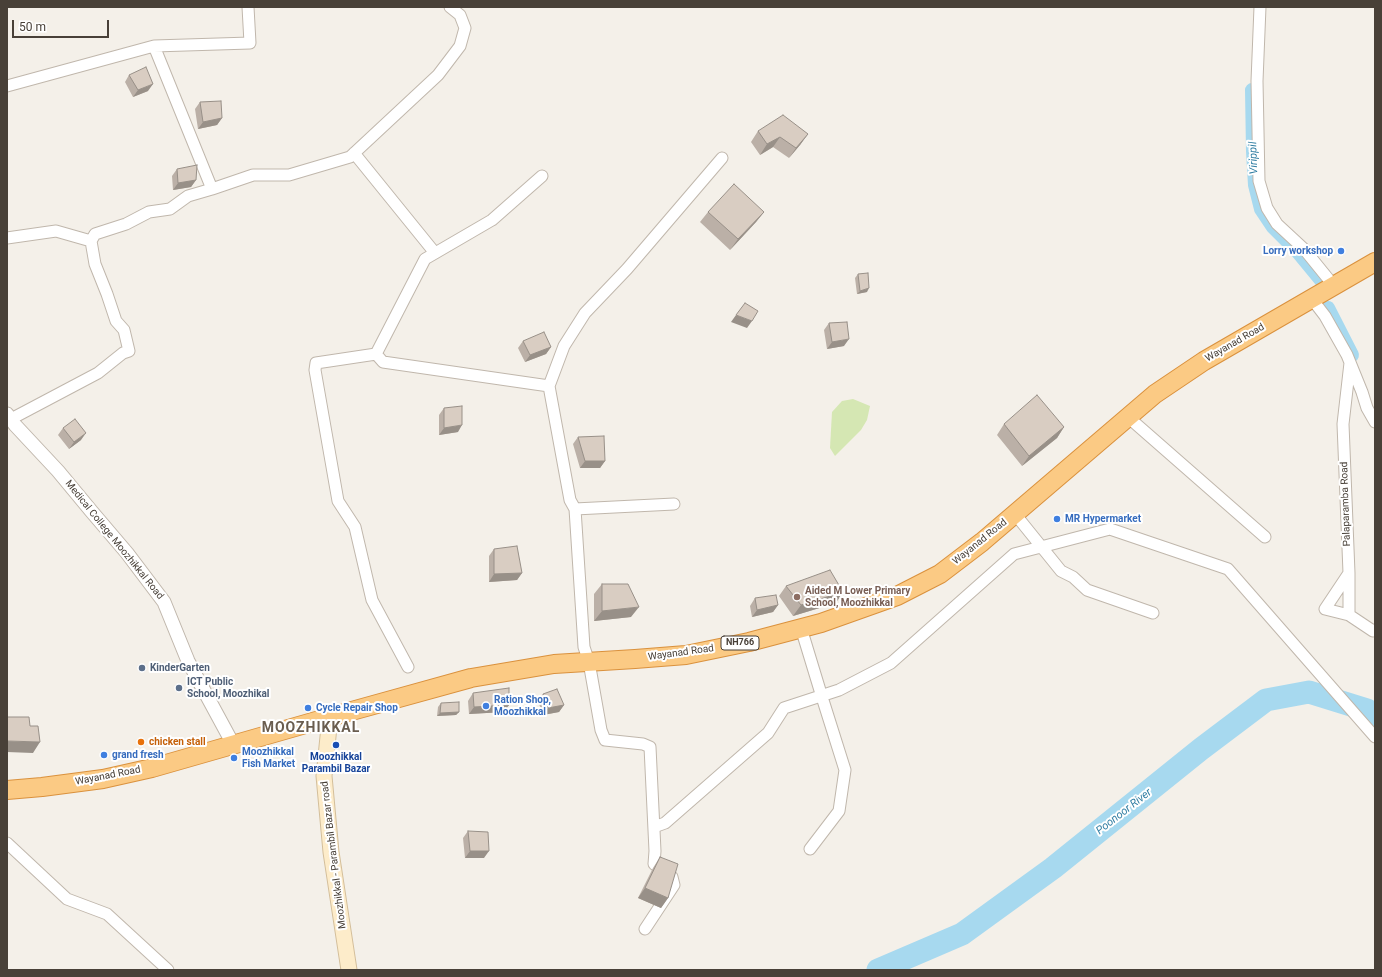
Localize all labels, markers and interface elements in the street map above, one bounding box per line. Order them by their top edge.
scale bar [14,12,111,38]
text: 50 m [19,20,46,34]
water label: Virippil [1247,141,1261,175]
place label: Lorry workshop [1263,245,1333,257]
marker: Lorry workshop [1336,246,1346,256]
street label: Wayanad Road [1203,321,1267,365]
street label: Palaparamba Road [1339,462,1353,546]
street label: Medical College Moozhikkal Road [62,478,166,602]
place label: MR Hypermarket [1065,513,1141,525]
marker: MR Hypermarket [1052,514,1062,524]
street label: Wayanad Road [951,517,1009,567]
place label: Aided M Lower Primary School, Moozhikkal [805,585,910,608]
marker: Aided M Lower Primary School, Moozhikkal [792,592,802,602]
road number: NH766 [721,636,759,650]
street label: Wayanad Road [647,642,715,664]
place label: KinderGarten [150,662,210,674]
marker: KinderGarten [137,663,147,673]
place label: ICT Public School, Moozhikal [187,676,269,700]
marker: ICT Public School, Moozhikal [174,683,184,693]
place label: Ration Shop, Moozhikkal [494,694,551,718]
marker: Ration Shop, Moozhikkal [481,701,491,711]
place label: Cycle Repair Shop [316,702,398,714]
marker: Cycle Repair Shop [303,703,313,713]
district label: MOOZHIKKAL [262,720,360,736]
place label: chicken stall [149,736,206,748]
marker: chicken stall [136,737,146,747]
marker: Moozhikkal Parambil Bazar [331,740,341,750]
place label: Moozhikkal Fish Market [242,746,295,770]
place label: grand fresh [112,749,164,761]
marker: grand fresh [99,750,109,760]
place label: Moozhikkal Parambil Bazar [302,751,370,774]
marker: Moozhikkal Fish Market [229,753,239,763]
street label: Wayanad Road [74,764,142,788]
street label: Moozhikkal - Parambil Bazar road [319,780,349,930]
water label: Poonoor River [1094,786,1154,838]

